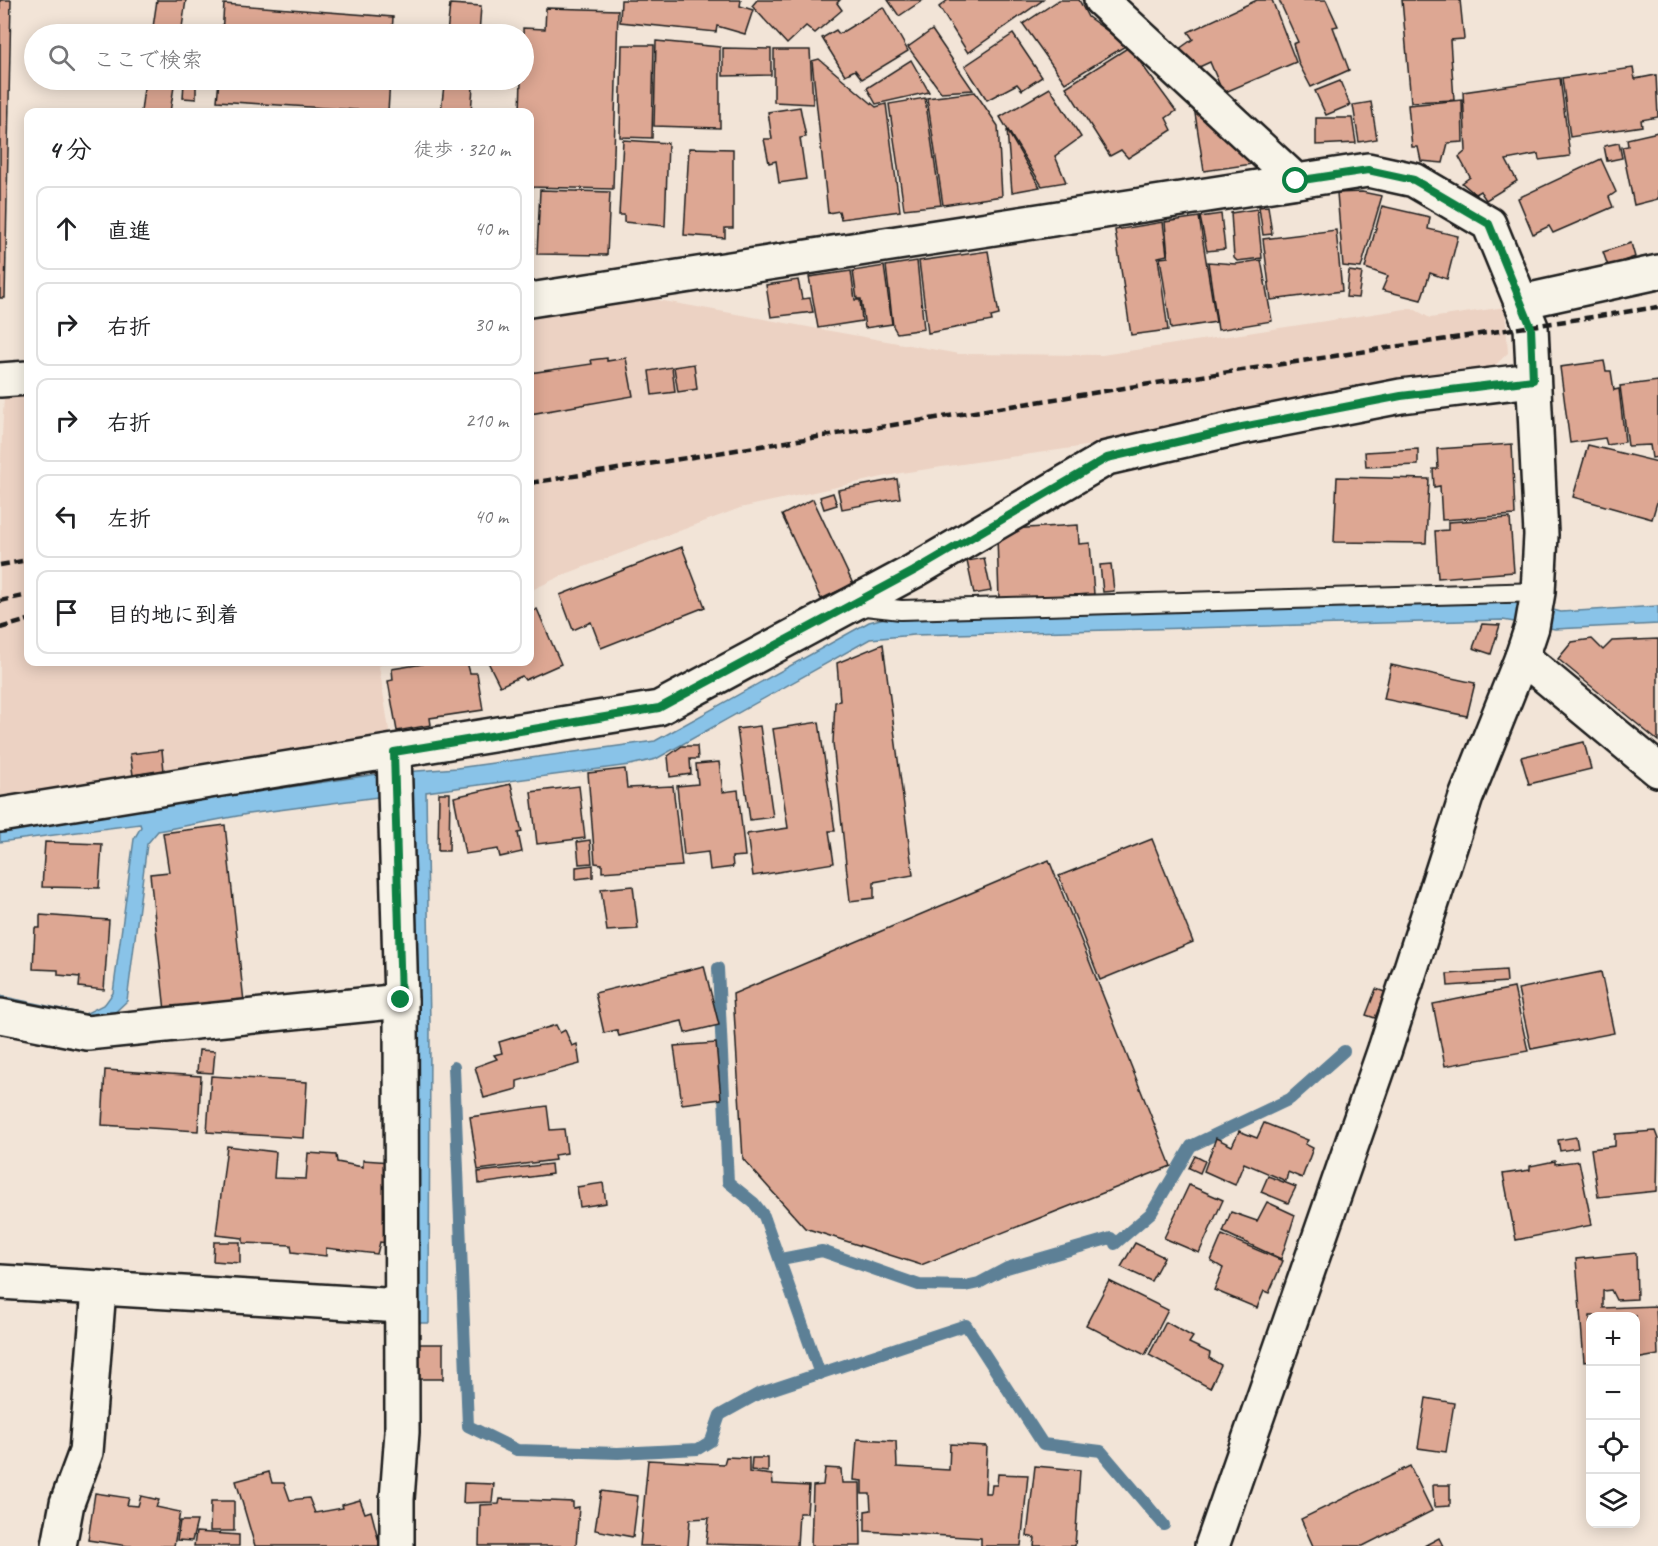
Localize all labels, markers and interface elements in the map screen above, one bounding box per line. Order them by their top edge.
search box [24,24,534,90]
icon: search [45,41,78,74]
text: ここで検索 [93,46,203,74]
text: 4 分 [48,133,92,166]
text: 徒歩 · 320 m [414,137,510,162]
route start [1282,167,1308,193]
icon: ahead [50,212,83,245]
text: 40 m [474,216,508,241]
text: 直進 [107,217,151,245]
icon: right [50,308,83,341]
text: 30 m [474,312,508,337]
text: 右折 [107,313,151,341]
icon: right [50,404,83,437]
text: 210 m [465,408,508,433]
text: 右折 [107,409,151,437]
icon: left [50,500,83,533]
text: 40 m [474,504,508,529]
text: 左折 [107,505,151,533]
icon: arrive [50,596,83,629]
text: 目的地に到着 [107,601,239,629]
route end [387,986,413,1012]
map controls [1586,1312,1640,1528]
button: + [1586,1312,1640,1366]
button: − [1586,1366,1640,1420]
button: locate [1586,1420,1640,1474]
button: layers [1586,1474,1640,1528]

